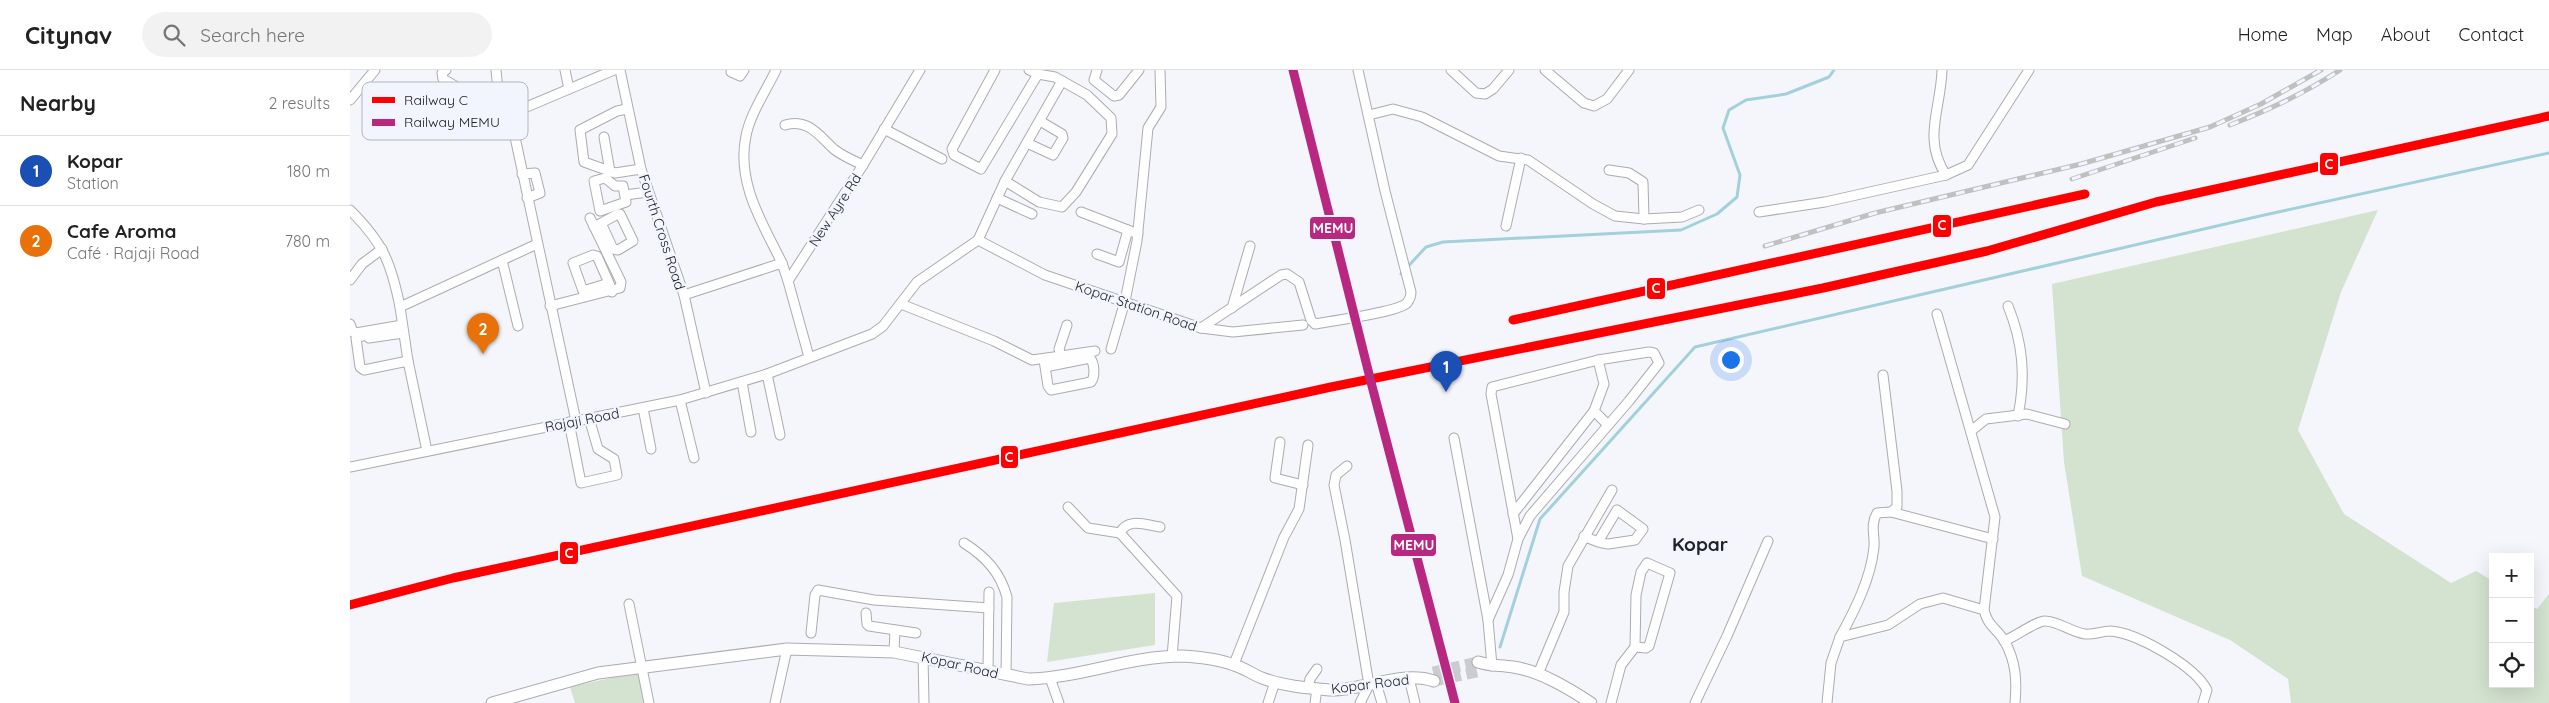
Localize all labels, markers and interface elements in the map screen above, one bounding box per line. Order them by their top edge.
search box [142,12,492,57]
text: Citynav [25,20,112,50]
icon: search [160,21,188,49]
text: Search here [200,23,305,47]
text: Home [2238,23,2288,46]
text: Map [2316,23,2353,46]
text: About [2381,23,2431,46]
text: Contact [2459,23,2524,46]
legend [362,82,528,140]
text: Nearby [20,90,96,116]
text: Railway C [404,91,468,109]
text: 2 results [268,93,330,113]
text: Railway MEMU [404,113,500,131]
text: Kopar [67,149,123,173]
line badge: C [2319,152,2339,176]
text: C [2325,155,2334,173]
text: 1 [33,161,39,181]
text: 180 m [287,161,330,181]
street label: New Ayre Rd [805,170,865,250]
street label: Fourth Cross Road [635,172,689,292]
text: Station [67,173,119,193]
line badge: C [1932,214,1952,238]
line badge: MEMU [1309,216,1356,240]
text: C [1938,216,1947,234]
text: Cafe Aroma [67,219,176,243]
text: MEMU [1313,219,1353,237]
text: 2 [31,231,41,251]
text: 780 m [285,231,330,251]
text: Café · Rajaji Road [67,243,200,263]
street label: Kopar Station Road [1073,277,1199,335]
line badge: C [1646,277,1666,300]
text: C [1652,279,1661,297]
pin: 2 [467,313,499,354]
your location [1718,347,1744,373]
pin: 1 [1430,351,1462,392]
street label: Rajaji Road [543,404,621,436]
line badge: C [1000,445,1019,469]
text: C [1005,448,1014,466]
district label: Kopar [1672,532,1728,556]
line badge: MEMU [1390,533,1437,557]
text: MEMU [1394,536,1434,554]
line badge: C [559,541,579,565]
text: C [565,544,574,562]
map controls [2489,553,2534,688]
button: + [2489,553,2534,598]
button: − [2489,598,2534,643]
button: locate [2489,643,2534,688]
street label: Kopar Road [920,647,1000,683]
street label: Kopar Road [1330,670,1410,698]

